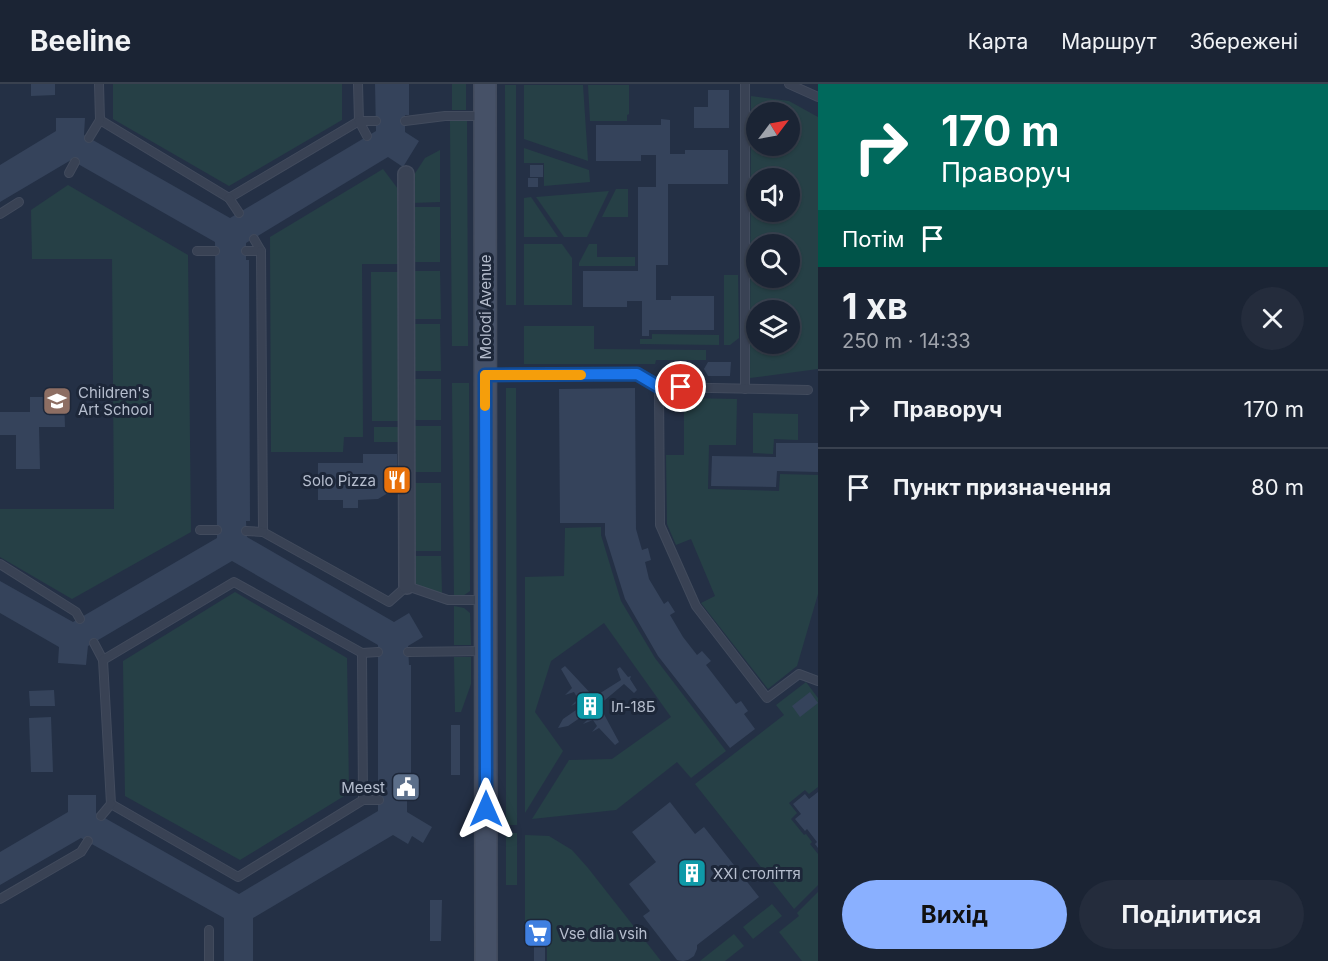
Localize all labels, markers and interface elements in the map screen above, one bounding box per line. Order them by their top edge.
text: Beeline [30,24,131,58]
text: Карта [968,29,1028,54]
text: Маршрут [1061,29,1156,54]
text: Збережені [1189,29,1298,54]
north arrow [746,102,800,156]
map controls [746,102,800,354]
text: 170 m [941,105,1059,156]
icon: right [842,108,920,186]
text: Праворуч [941,156,1071,189]
button: sound [746,168,800,222]
icon: arrive [916,222,949,255]
text: Потім [842,226,904,252]
button: search [746,234,800,288]
street label: Molodi Avenue [476,255,495,359]
text: 1 хв [842,284,908,328]
button: close [1241,287,1304,350]
button: layers [746,300,800,354]
text: 250 m · 14:33 [842,329,971,353]
pin [655,361,706,412]
icon: arrive [664,370,697,403]
place label: Children's Art School [78,383,152,419]
school or university icon: Children's Art School [41,385,73,417]
icon: right [842,393,875,426]
text: Праворуч [893,396,1002,422]
text: 170 m [1244,396,1304,422]
restaurant icon: Solo Pizza [381,464,413,496]
place label: Solo Pizza [302,471,376,490]
icon: arrive [842,471,875,504]
text: Пункт призначення [893,474,1111,500]
text: 80 m [1251,474,1304,500]
building icon: Іл-18Б [574,690,606,722]
place label: Іл-18Б [611,697,656,716]
public building icon: Meest [390,771,422,803]
position arrow [454,777,518,841]
place label: Meest [341,778,385,797]
building icon: ХХІ століття [676,857,708,889]
place label: ХХІ століття [713,864,801,883]
button: Вихід [842,880,1067,949]
button: Поділитися [1079,880,1304,949]
supermarket icon: Vse dlia vsih [522,917,554,949]
place label: Vse dlia vsih [559,924,648,943]

